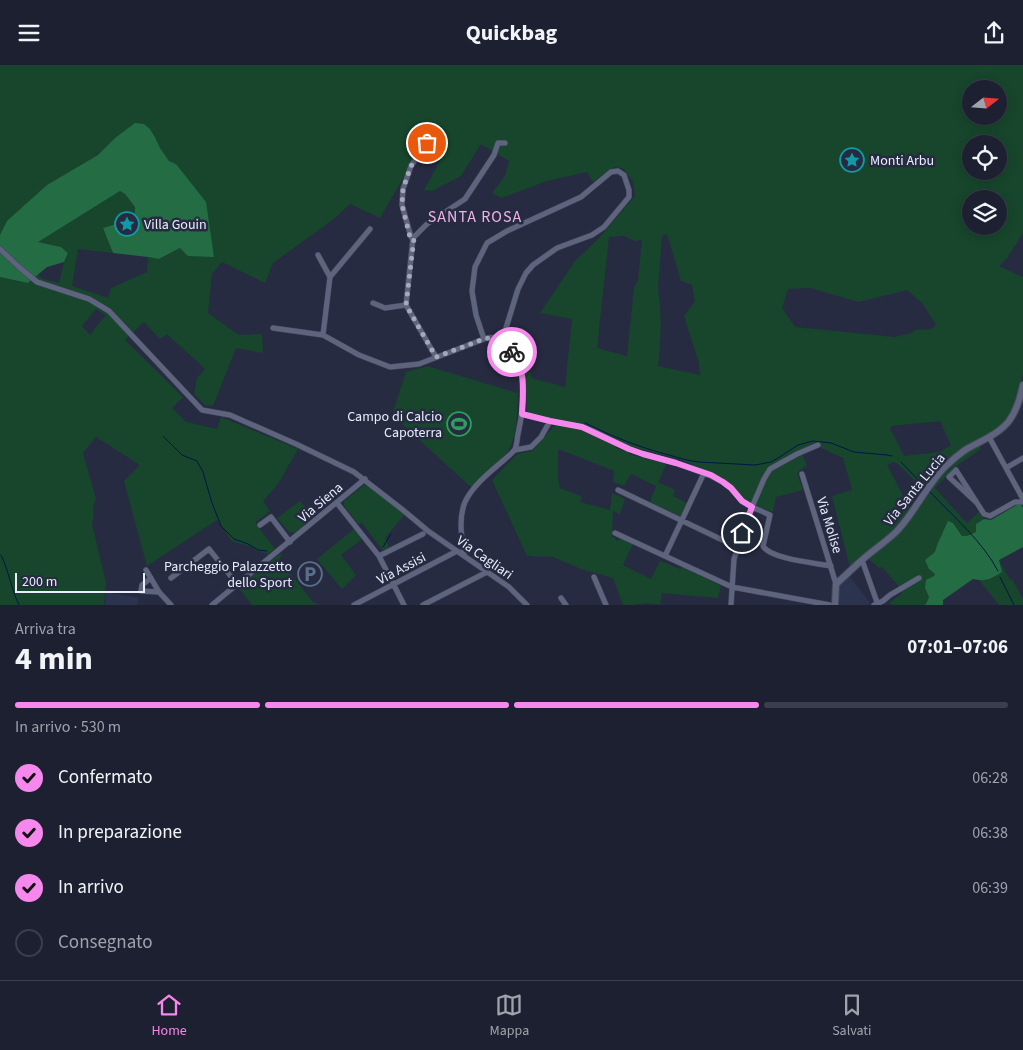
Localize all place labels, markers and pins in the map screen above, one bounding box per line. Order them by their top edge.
pin [406,122,448,164]
place icon: Monti Arbu [839,147,865,173]
place label: Monti Arbu [870,151,934,171]
place icon: Villa Gouin [114,211,140,237]
place label: Villa Gouin [144,215,207,235]
place label: Campo di Calcio Capoterra [347,407,442,443]
sports icon: Campo di Calcio Capoterra [446,411,472,437]
pin [721,512,763,554]
place label: Parcheggio Palazzetto dello Sport [164,557,292,593]
parking icon: Parcheggio Palazzetto dello Sport [297,561,323,587]

